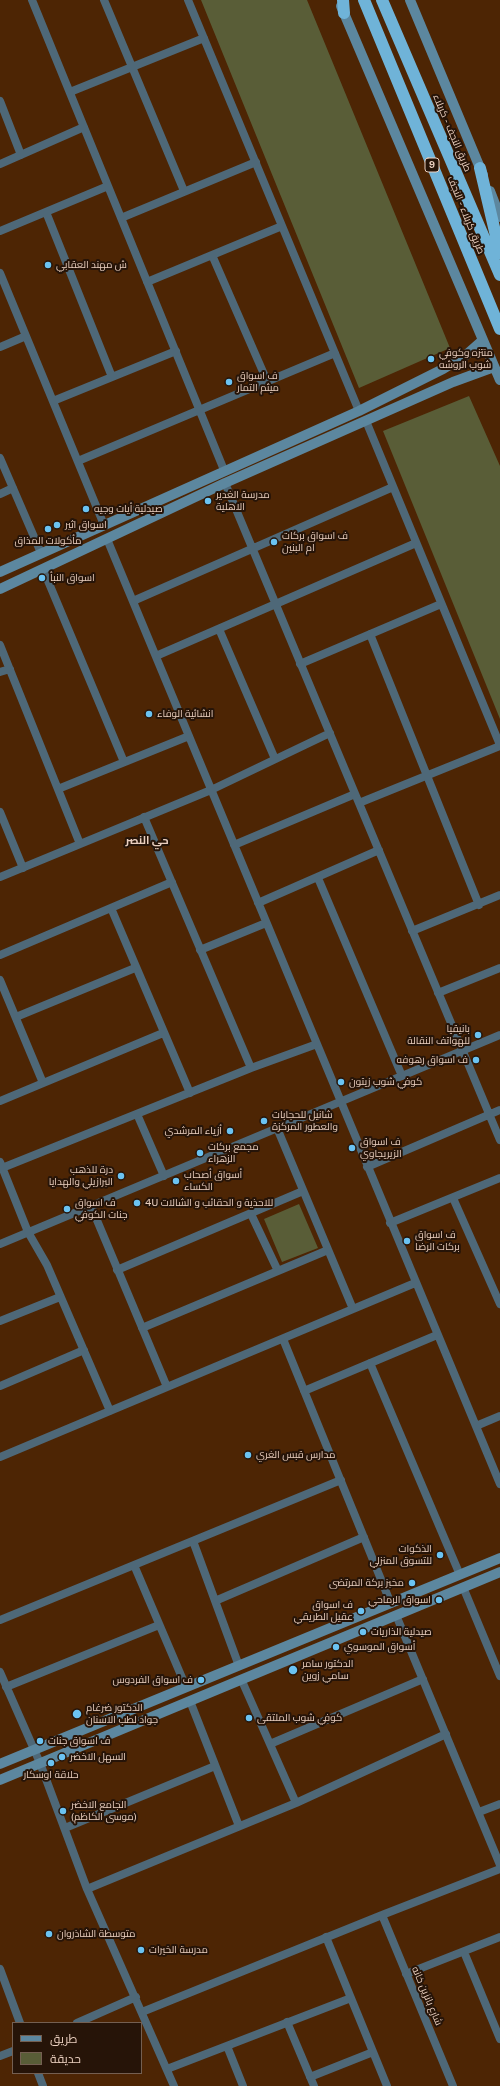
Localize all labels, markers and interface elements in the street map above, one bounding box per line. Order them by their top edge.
street label: طريق النجف - کربلاء [430,92,474,174]
road number: 9 [425,158,439,172]
street label: طريق کربلاء - النجف [445,174,487,256]
place label: ش مهند العقابي [56,259,127,271]
marker: ش مهند العقابي [43,260,53,270]
place label: منتزه وكوفي شوب الروشه [439,347,493,370]
marker: منتزه وكوفي شوب الروشه [426,354,436,364]
place label: ف اسواق ميثم التمار [237,370,279,394]
marker: ف اسواق ميثم التمار [224,377,234,387]
place label: مدرسة الغدير الاهلية [216,489,270,512]
marker: مدرسة الغدير الاهلية [203,496,213,506]
place label: صيدلية أيات وجيه [94,503,163,515]
marker: صيدلية أيات وجيه [81,504,91,514]
place label: اسواق اثير [65,519,107,531]
marker: اسواق اثير [52,520,62,530]
marker: مأكولات المذاق [43,524,53,534]
place label: ف اسواق بركات ام البنين [282,530,348,554]
place label: مأكولات المذاق [14,535,82,547]
marker: ف اسواق بركات ام البنين [269,537,279,547]
place label: اسواق النبأ [50,572,95,584]
marker: اسواق النبأ [37,573,47,583]
place label: انشائية الوفاء [157,708,213,720]
marker: انشائية الوفاء [144,709,154,719]
district label: حي النصر [126,834,168,848]
place label: بانيقيا للهواتف النقالة [407,1023,470,1046]
marker: بانيقيا للهواتف النقالة [473,1030,483,1040]
place label: ف اسواق رهوفه [397,1054,468,1066]
marker: ف اسواق رهوفه [471,1055,481,1065]
place label: كوفي شوب زيتون [349,1076,422,1088]
marker: كوفي شوب زيتون [336,1077,346,1087]
place label: شانيل للحجابات والعطور المركزة [272,1109,338,1132]
marker: شانيل للحجابات والعطور المركزة [259,1116,269,1126]
place label: أزياء المرشدي [165,1125,222,1137]
marker: أزياء المرشدي [225,1126,235,1136]
place label: ف اسواق الزيريجاوي [360,1136,402,1160]
place label: مجمع بركات الزهراء [208,1141,259,1164]
marker: ف اسواق الزيريجاوي [347,1143,357,1153]
marker: مجمع بركات الزهراء [195,1148,205,1158]
place label: درة للذهب البرازيلي والهدايا [49,1164,113,1188]
place label: أسواق أصحاب الكساء [184,1169,242,1192]
marker: درة للذهب البرازيلي والهدايا [116,1171,126,1181]
marker: أسواق أصحاب الكساء [171,1176,181,1186]
place label: ف اسواق جنات الكوفي [75,1197,127,1220]
place label: 4U للاحذية و الحقائب و الشالات [145,1197,273,1209]
marker: 4U للاحذية و الحقائب و الشالات [132,1198,142,1208]
marker: ف اسواق جنات الكوفي [62,1204,72,1214]
place label: ف اسواق بركات الرضا [415,1229,460,1252]
marker: ف اسواق بركات الرضا [402,1236,412,1246]
place label: مدارس قبس الغري [256,1449,335,1461]
marker: مدارس قبس الغري [243,1450,253,1460]
place label: الذكوات للتسوق المنزلي [369,1543,432,1566]
marker: الذكوات للتسوق المنزلي [435,1550,445,1560]
place label: مخبز بركة المرتضى [329,1577,404,1589]
marker: مخبز بركة المرتضى [407,1578,417,1588]
place label: اسواق الرماحي [368,1594,431,1606]
marker: اسواق الرماحي [434,1595,444,1605]
place label: ف اسواق عقيل الطريقي [294,1599,353,1622]
marker: ف اسواق عقيل الطريقي [356,1606,366,1616]
place label: صيدلية الذاريات [371,1626,432,1638]
marker: صيدلية الذاريات [358,1627,368,1637]
place label: أسواق الموسوي [344,1641,415,1653]
marker: أسواق الموسوي [331,1642,341,1652]
place label: الدكتور سامر سامي زوين [302,1658,353,1682]
marker: الدكتور سامر سامي زوين [287,1664,299,1676]
place label: ف اسواق الفردوس [113,1674,193,1686]
marker: ف اسواق الفردوس [196,1675,206,1685]
place label: الدكتور ضرغام جواد لطب الاسنان [86,1702,158,1726]
marker: الدكتور ضرغام جواد لطب الاسنان [71,1708,83,1720]
place label: كوفي شوب الملتقى [257,1712,342,1724]
marker: كوفي شوب الملتقى [244,1713,254,1723]
place label: ف اسواق جنات [48,1735,111,1747]
marker: ف اسواق جنات [35,1736,45,1746]
place label: السهل الاخضر [70,1751,126,1763]
marker: السهل الاخضر [57,1752,67,1762]
marker: حلاقة اوسكار [46,1758,56,1768]
place label: حلاقة اوسكار [23,1769,79,1781]
place label: الجامع الاخضر (موسى الكاظم) [71,1799,137,1822]
marker: الجامع الاخضر (موسى الكاظم) [58,1806,68,1816]
place label: متوسطة الشاذروان [57,1928,135,1940]
marker: متوسطة الشاذروان [44,1929,54,1939]
place label: مدرسة الخيرات [149,1944,208,1956]
marker: مدرسة الخيرات [136,1945,146,1955]
street label: شارع بانزين خانه [409,1965,445,2027]
legend [12,2022,142,2074]
text: طريق [50,2032,77,2046]
text: حديقة [50,2052,81,2066]

